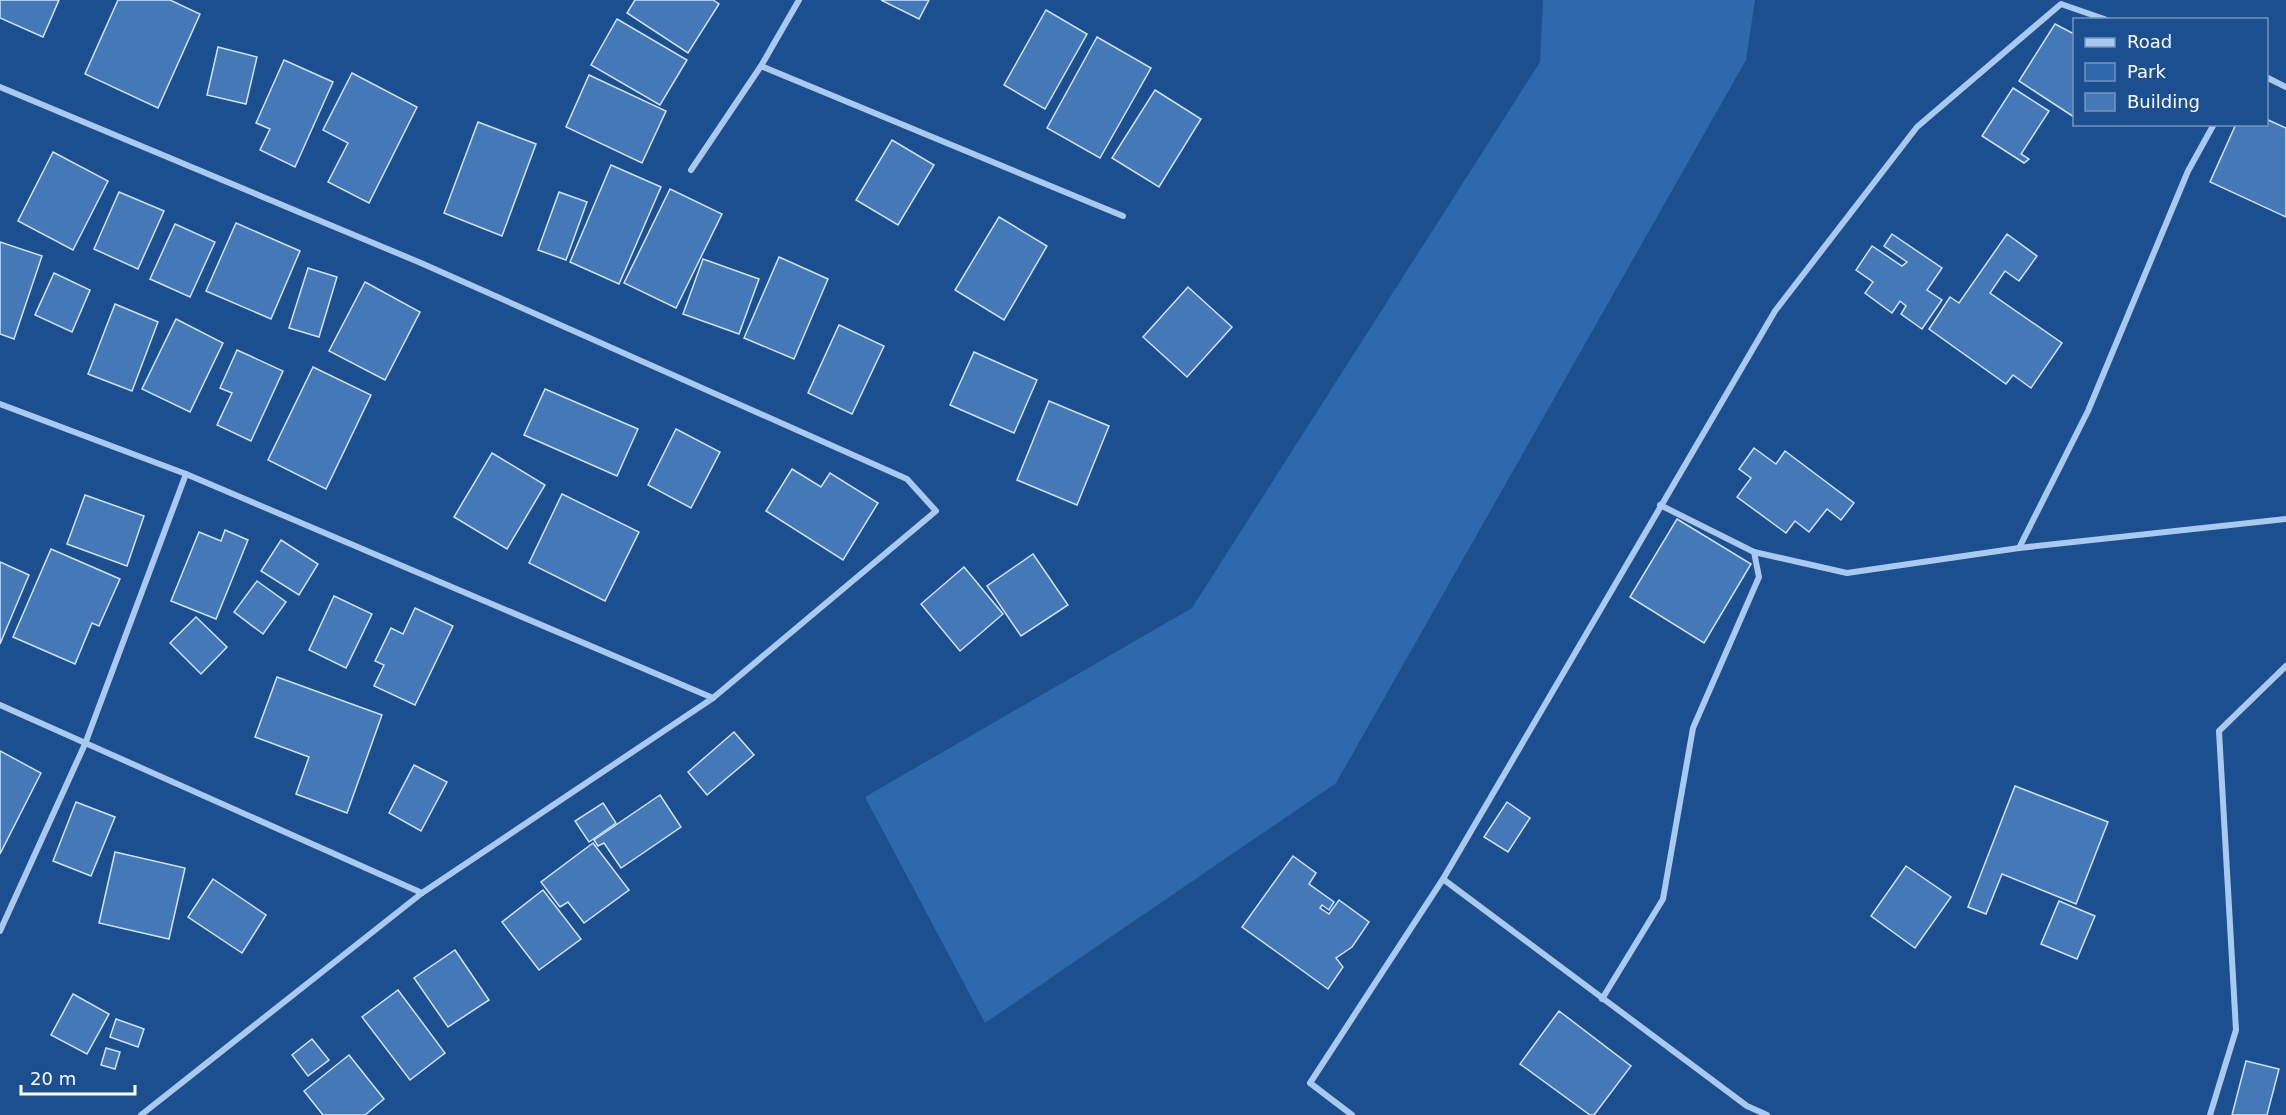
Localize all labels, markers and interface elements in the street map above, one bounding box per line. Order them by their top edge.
legend [2073,18,2268,126]
text: Road [2127,31,2172,52]
text: Park [2127,61,2166,82]
text: Building [2127,91,2200,112]
scale bar [21,1058,135,1096]
text: 20 m [30,1068,76,1089]

